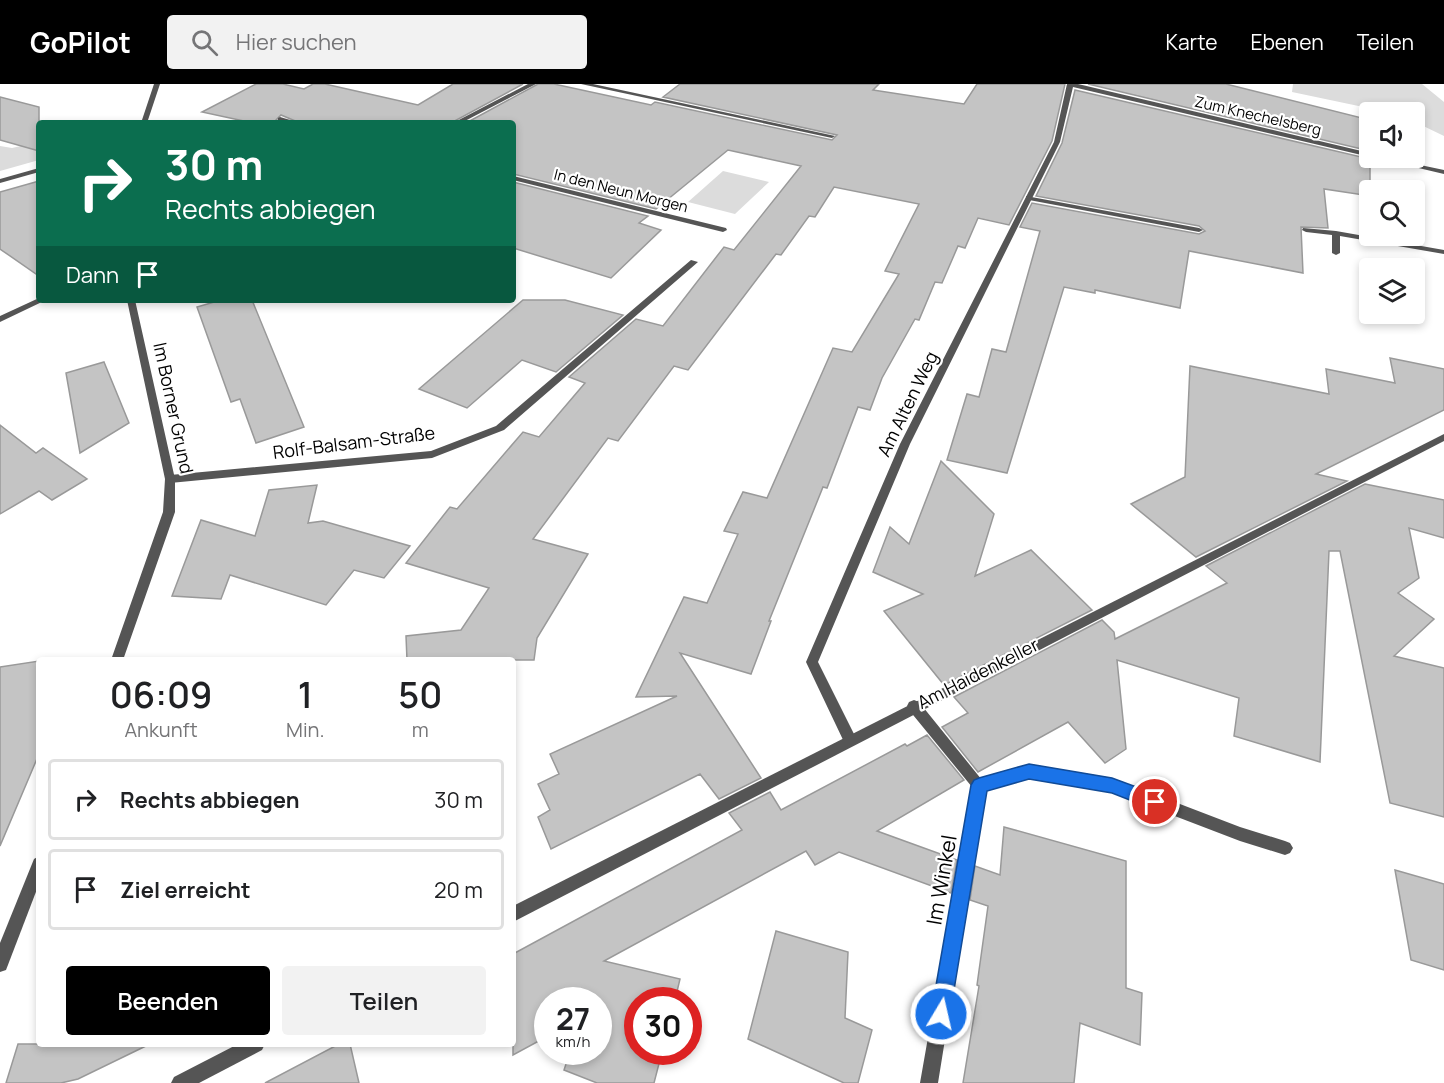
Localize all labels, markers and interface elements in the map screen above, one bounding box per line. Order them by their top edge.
search box [167,15,587,69]
text: GoPilot [30,23,131,61]
icon: search [188,26,221,59]
text: Hier suchen [236,27,357,57]
text: Karte [1165,28,1217,56]
text: Ebenen [1250,28,1324,56]
text: Teilen [1357,28,1414,56]
street label: Zum Knechelsberg [1193,91,1324,140]
map controls [1359,102,1425,324]
button: sound [1359,102,1425,168]
text: 30 m [165,135,263,193]
icon: right [66,144,144,222]
street label: In den Neun Morgen [552,164,690,217]
button: search [1359,180,1425,246]
text: Rechts abbiegen [165,190,376,227]
icon: arrive [131,258,164,291]
button: layers [1359,258,1425,324]
text: Dann [66,260,119,290]
street label: Im Borner Grund [148,340,200,476]
street label: Am Alten Weg [871,347,943,460]
street label: Rolf-Balsam-Straße [271,420,436,464]
street label: Am Haidenkeller [913,632,1043,714]
text: 06:09 [110,670,212,719]
text: 1 [298,670,313,719]
text: 50 [398,670,442,719]
text: Ankunft [124,716,198,743]
text: Min. [286,716,325,743]
text: m [412,716,429,743]
pin [1129,776,1180,827]
icon: right [69,783,102,816]
text: Rechts abbiegen [120,785,299,815]
text: 30 m [434,785,483,815]
icon: arrive [1138,785,1171,818]
street label: Im Winkel [919,833,963,927]
icon: arrive [69,873,102,906]
text: Ziel erreicht [120,875,251,905]
text: 20 m [434,875,483,905]
button: Beenden [66,966,270,1035]
button: Teilen [282,966,486,1035]
position arrow [909,982,973,1046]
speed limit sign: 30 [624,987,702,1065]
text: 27 [556,998,590,1039]
text: km/h [556,1031,590,1052]

